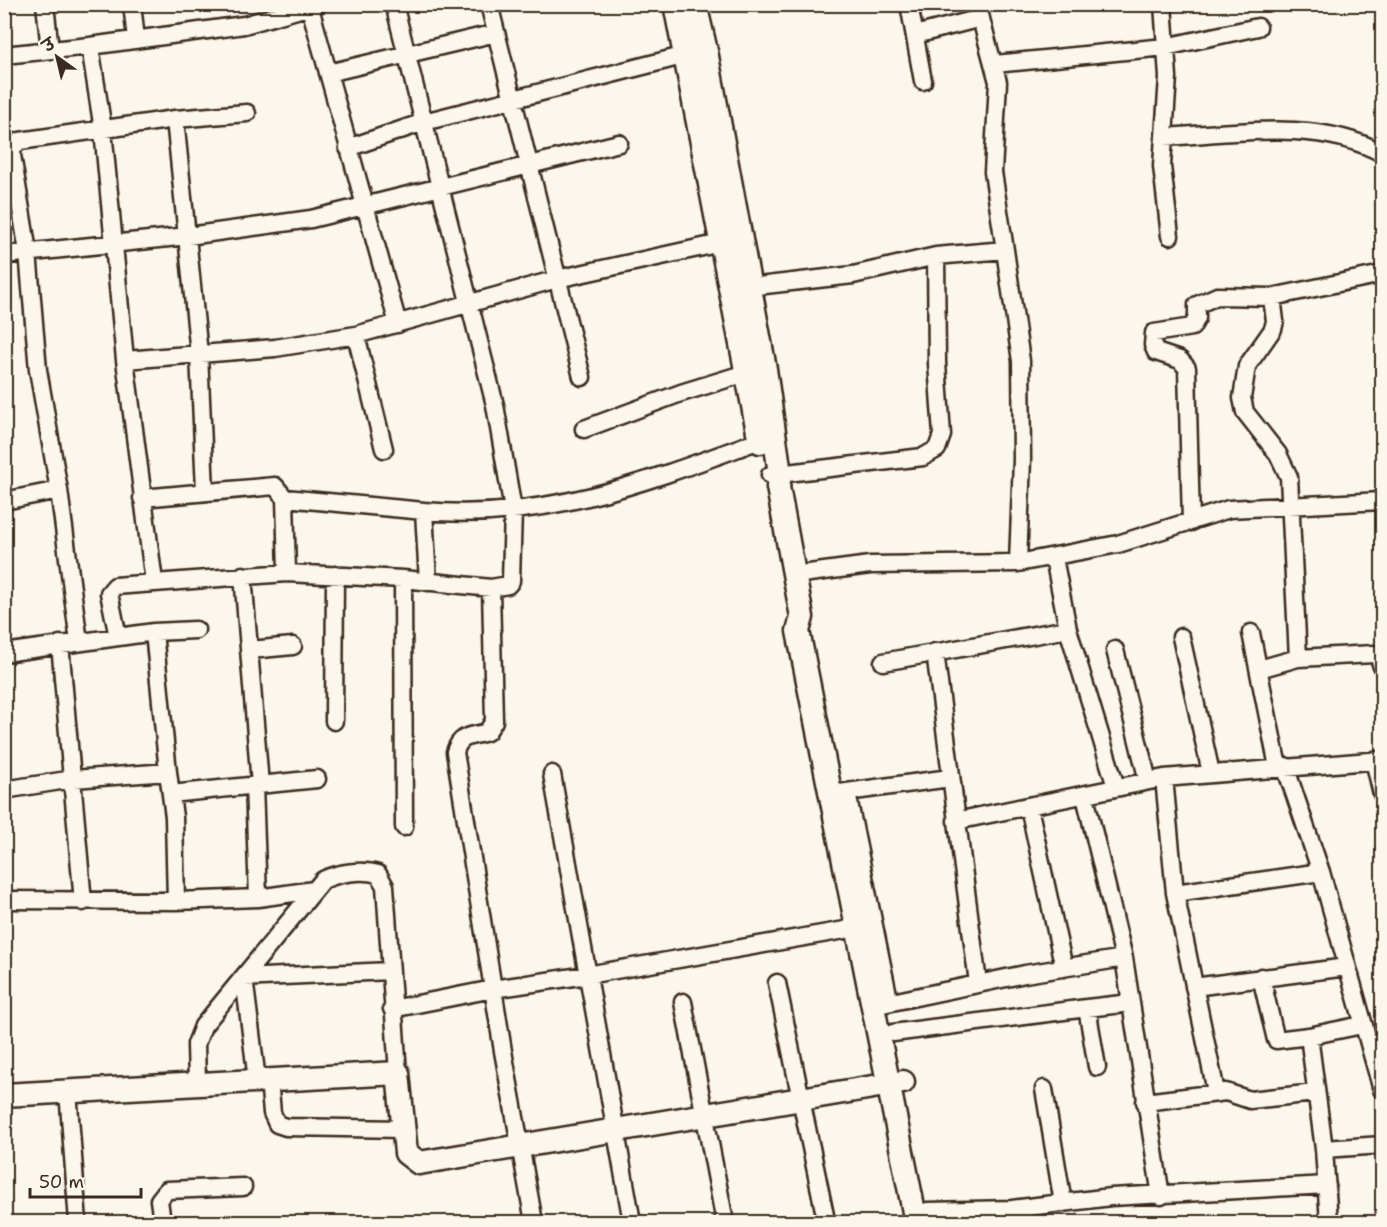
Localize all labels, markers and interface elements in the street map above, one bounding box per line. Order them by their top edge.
north arrow [27,27,87,87]
text: उ [37,33,60,58]
scale bar [30,1161,141,1199]
text: 50 m [39,1170,84,1194]

